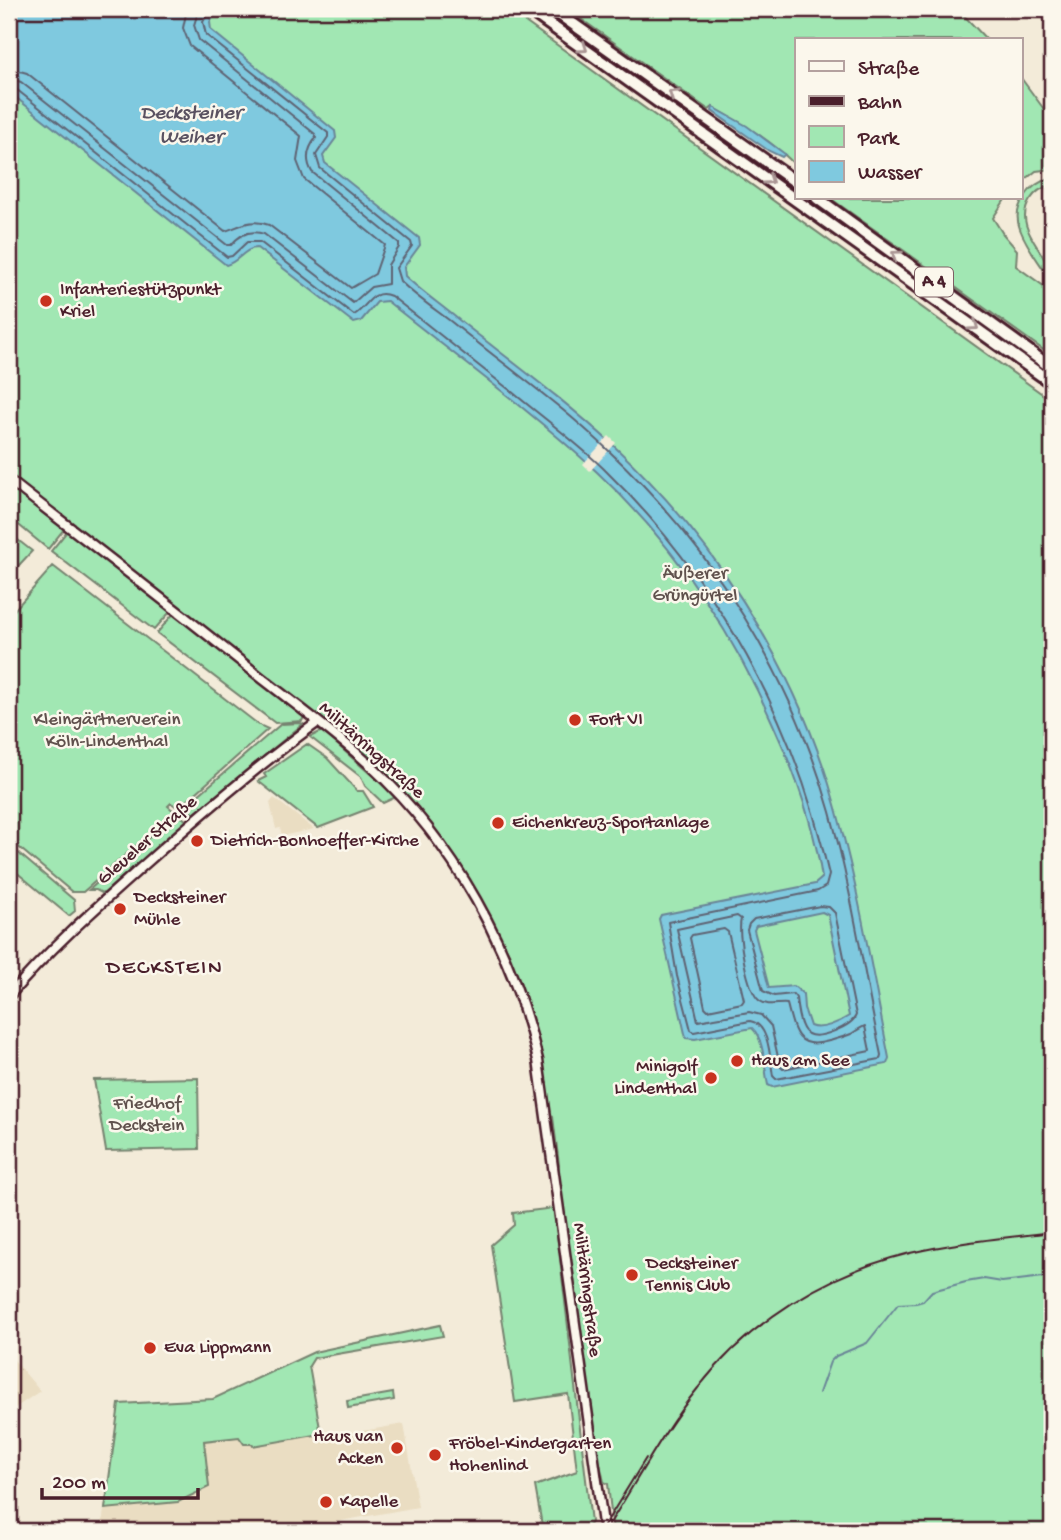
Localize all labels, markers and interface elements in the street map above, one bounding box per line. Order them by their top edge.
legend [795,38,1023,200]
one-way arrow [575,40,588,52]
text: Straße [858,58,920,83]
one-way arrow [668,90,681,102]
text: Bahn [857,92,902,117]
water label: Decksteiner Weiher [141,102,246,151]
text: Park [857,128,901,153]
text: Wasser [858,162,923,187]
one-way arrow [761,172,774,184]
one-way arrow [891,251,904,263]
road number: A 4 [915,268,953,296]
place label: Infanteriestützpunkt Kriel [60,279,223,324]
marker: Infanteriestützpunkt Kriel [38,293,54,309]
one-way arrow [966,318,979,331]
park label: Äußerer Grüngürtel [653,563,737,608]
street label: Militärringstraße [313,697,429,805]
park label: Kleingärtnerverein Köln-Lindenthal [34,709,180,754]
place label: Fort VI [588,709,643,732]
marker: Fort VI [567,712,583,728]
street label: Gleueler Straße [93,791,203,891]
place label: Eichenkreuz-Sportanlage [512,812,709,835]
marker: Eichenkreuz-Sportanlage [490,815,506,831]
place label: Dietrich-Bonhoeffer-Kirche [209,830,419,853]
marker: Dietrich-Bonhoeffer-Kirche [189,833,205,849]
place label: Decksteiner Mühle [132,887,228,932]
marker: Decksteiner Mühle [112,901,128,917]
district label: DECKSTEIN [104,957,224,982]
place label: Haus am See [751,1050,850,1073]
marker: Haus am See [729,1053,745,1069]
place label: Minigolf Lindenthal [614,1056,699,1101]
marker: Minigolf Lindenthal [703,1070,719,1086]
park label: Friedhof Deckstein [108,1093,184,1138]
street label: Militärringstraße [566,1222,606,1358]
place label: Decksteiner Tennis Club [644,1253,740,1298]
marker: Decksteiner Tennis Club [624,1267,640,1283]
place label: Eva Lippmann [164,1337,271,1360]
marker: Eva Lippmann [142,1340,158,1356]
place label: Haus van Acken [313,1426,383,1471]
place label: Fröbel-Kindergarten Hohenlind [448,1433,611,1478]
marker: Haus van Acken [389,1440,405,1456]
marker: Fröbel-Kindergarten Hohenlind [427,1447,443,1463]
scale bar [42,1456,198,1500]
text: 200 m [52,1472,106,1497]
place label: Kapelle [340,1491,399,1514]
marker: Kapelle [318,1494,334,1510]

